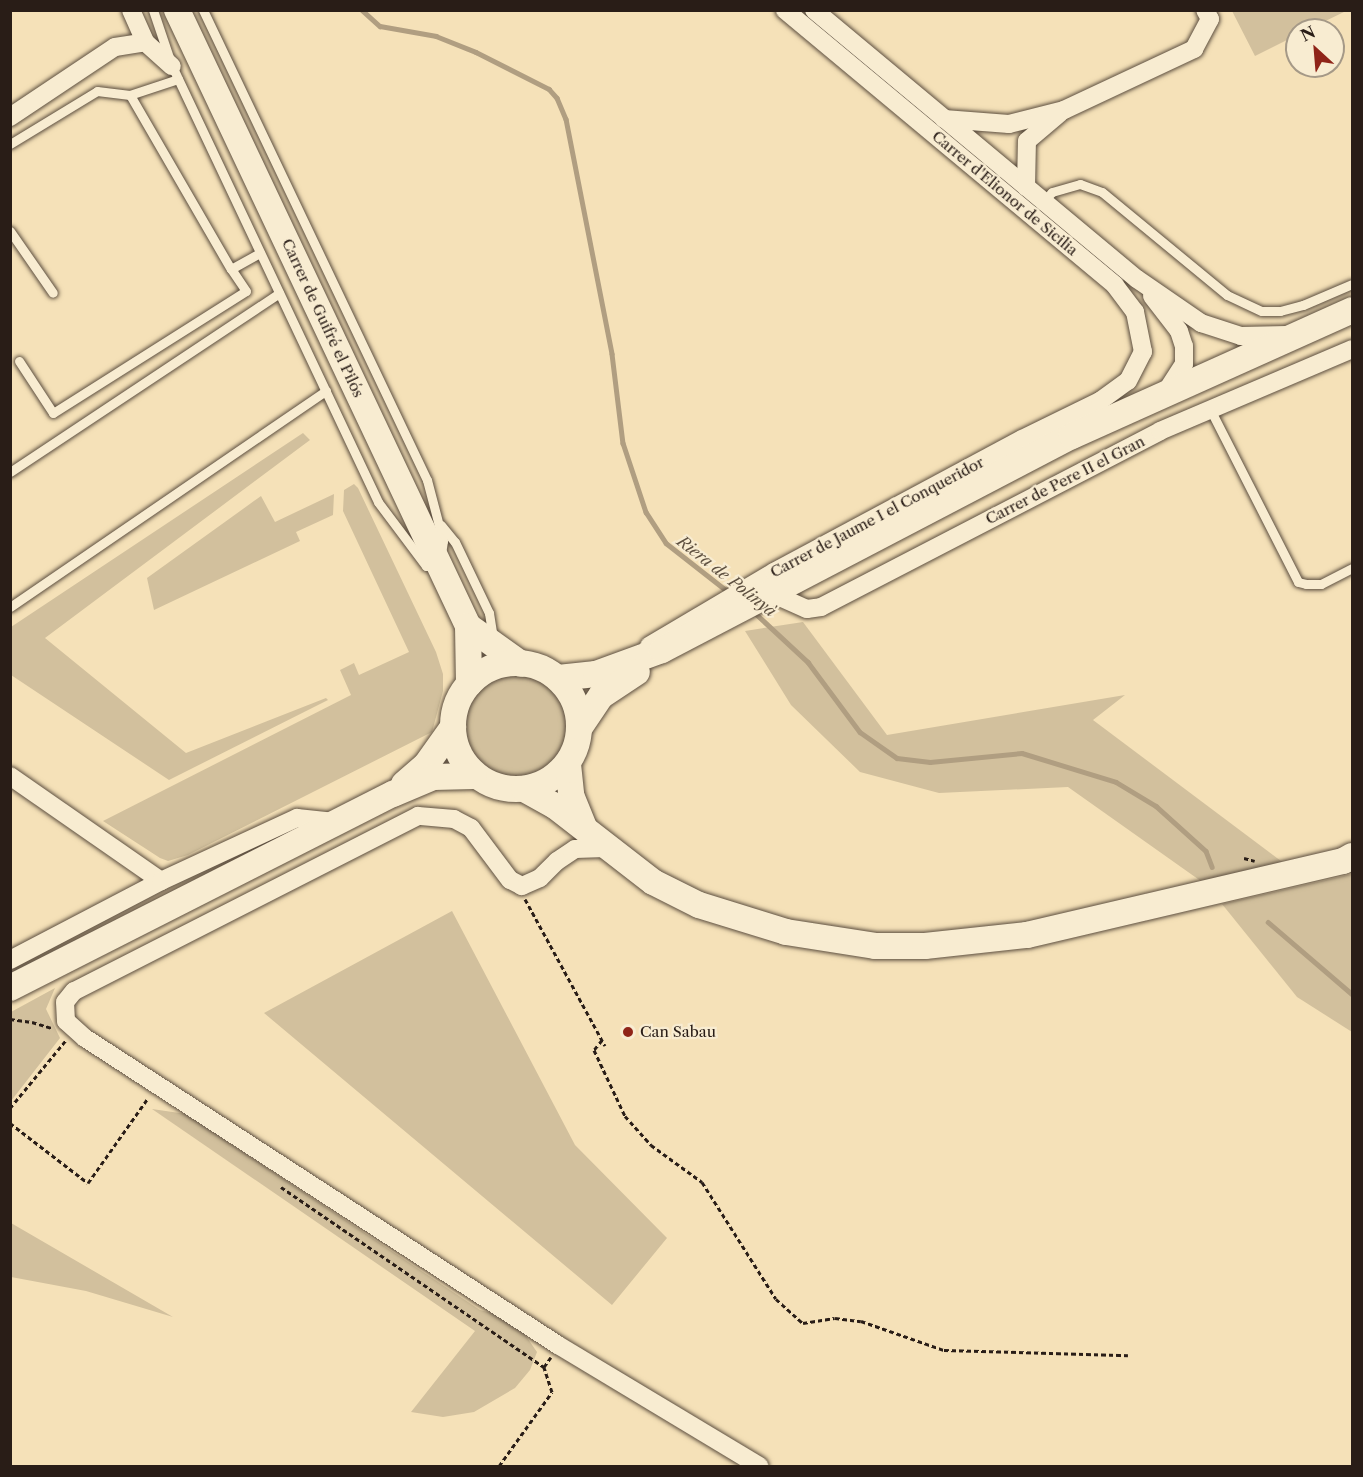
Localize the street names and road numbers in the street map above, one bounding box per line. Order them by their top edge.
street label: Carrer d'Elionor de Sicilia [928,127,1082,259]
street label: Carrer de Guifré el Pilós [278,236,368,400]
street label: Carrer de Pere II el Gran [982,432,1148,528]
street label: Carrer de Jaume I el Conqueridor [767,453,987,581]

